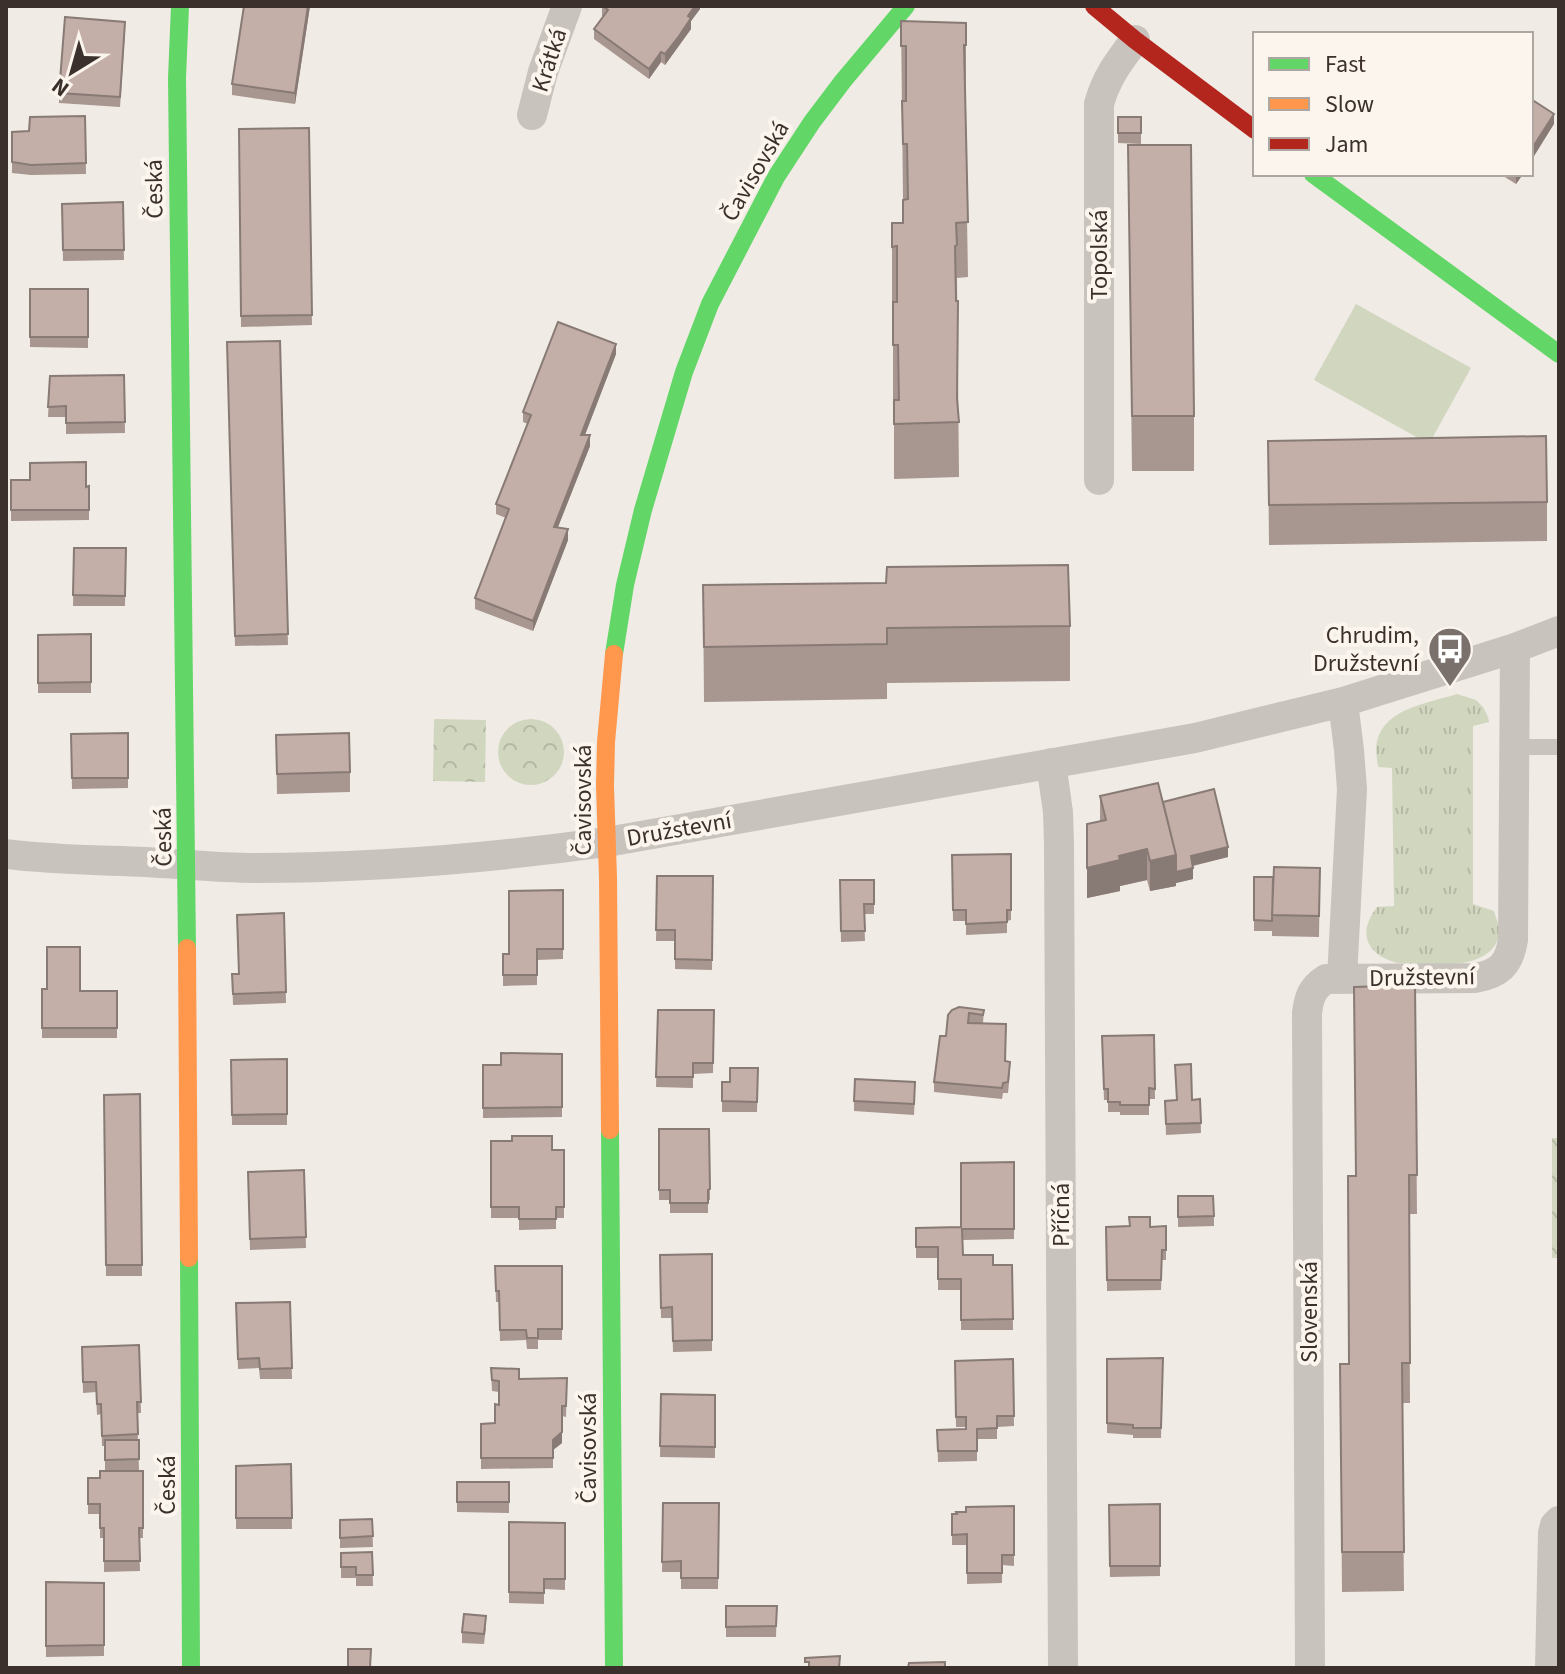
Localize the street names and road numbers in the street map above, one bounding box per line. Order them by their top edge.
street label: Krátká [523,24,576,97]
street label: Čavisovská [713,114,798,228]
street label: Česká [136,159,173,219]
street label: Topolská [1082,210,1117,300]
street label: Čavisovská [566,745,601,855]
street label: Družstevní [624,803,735,856]
street label: Česká [145,807,182,867]
street label: Družstevní [1369,959,1476,996]
street label: Příčná [1044,1183,1079,1247]
street label: Slovenská [1292,1261,1327,1363]
street label: Čavisovská [571,1393,606,1503]
street label: Česká [150,1455,185,1515]

